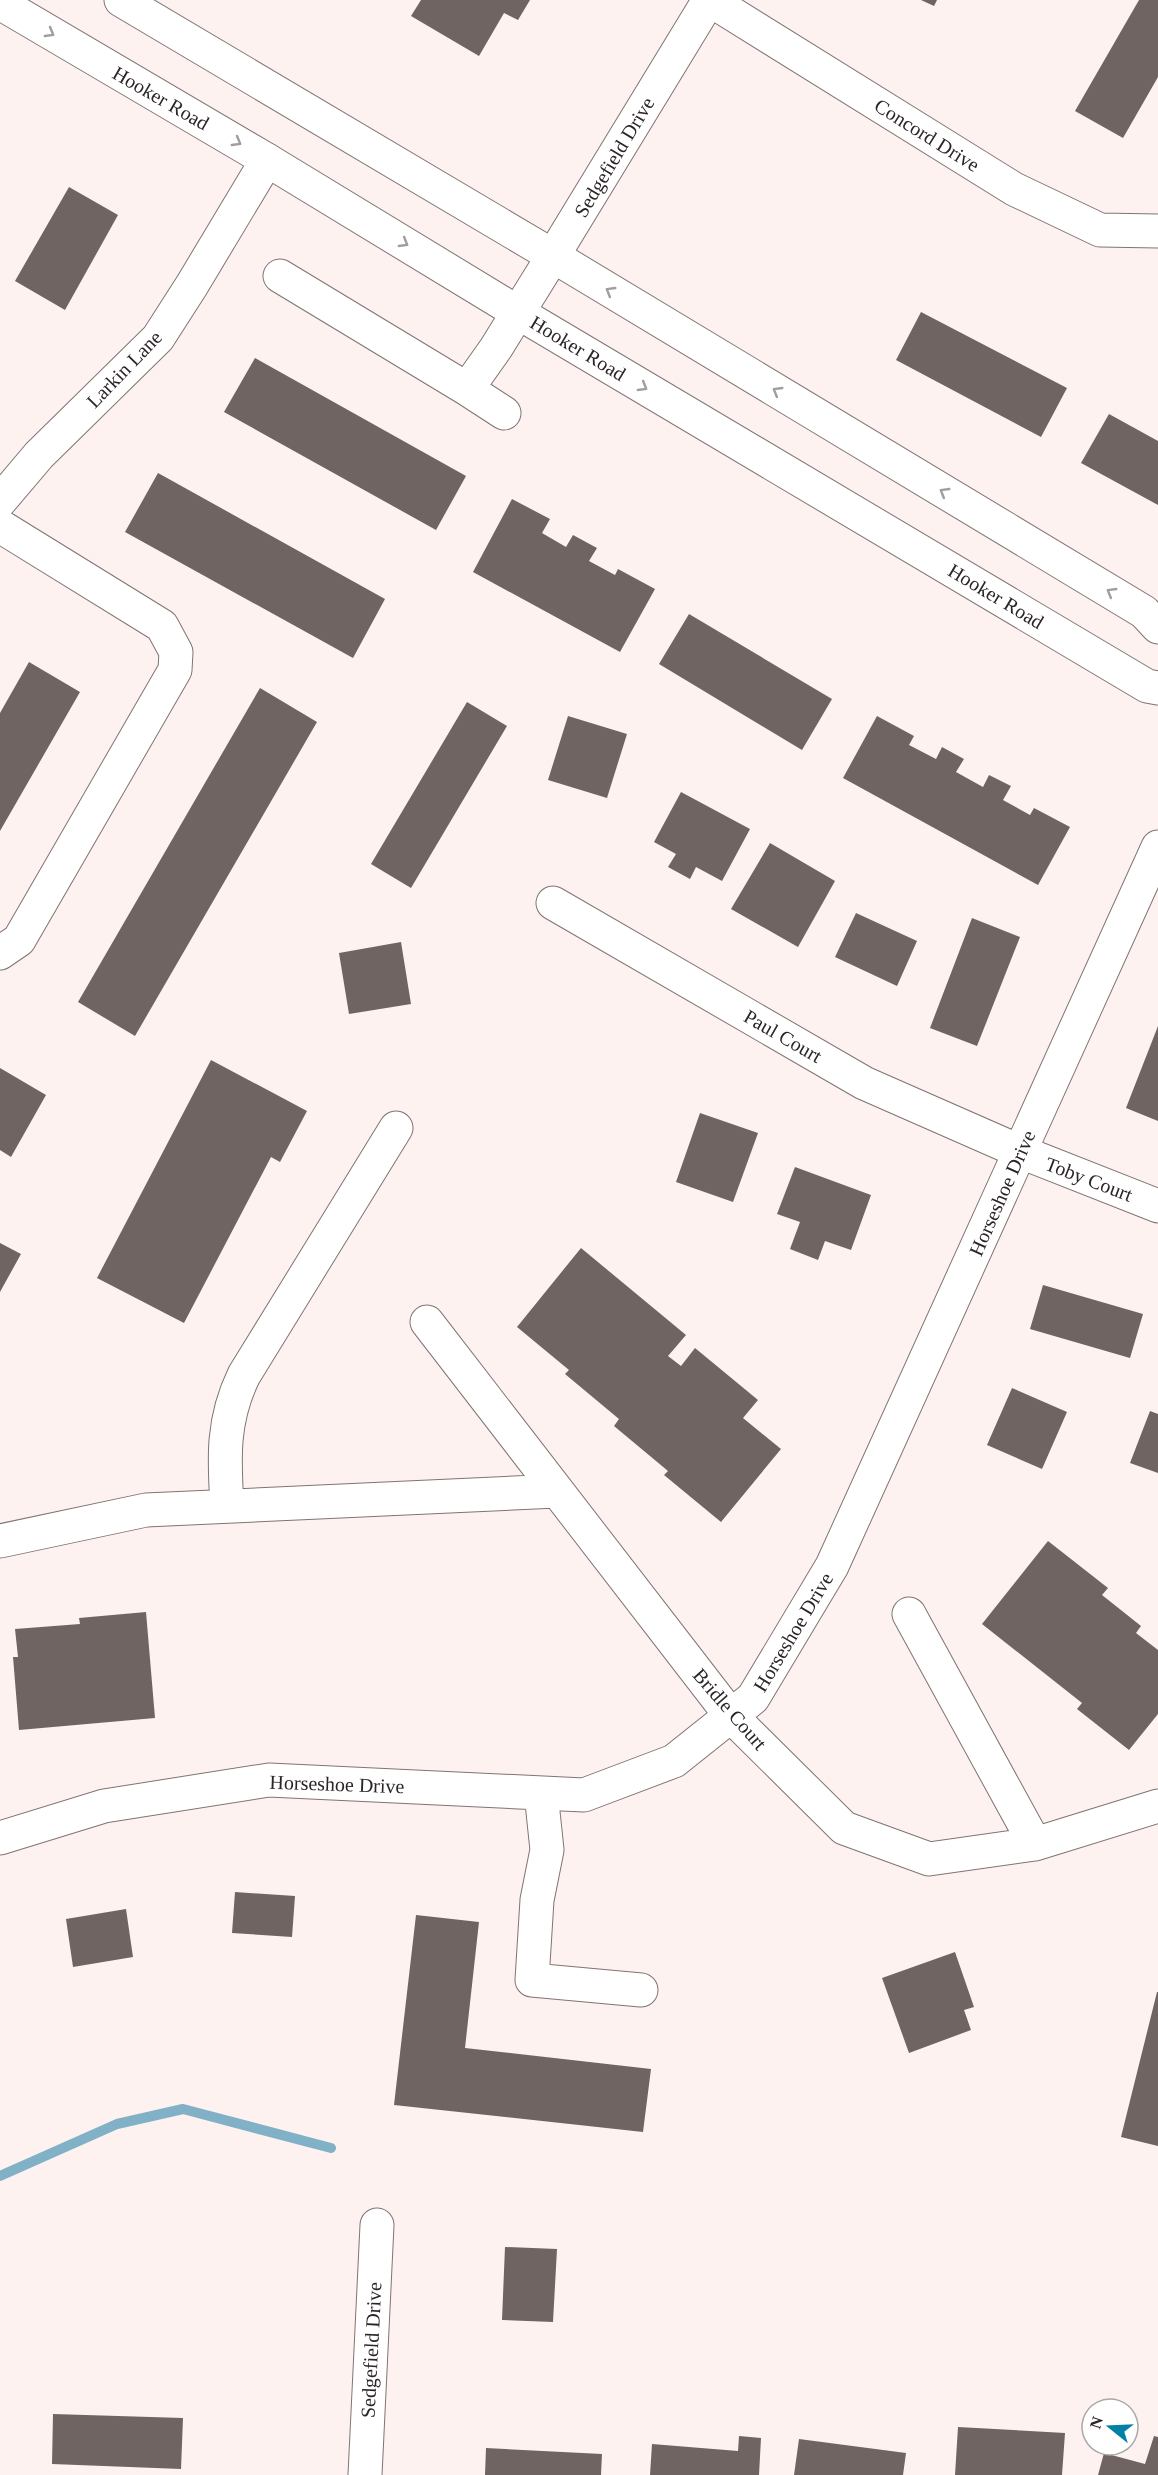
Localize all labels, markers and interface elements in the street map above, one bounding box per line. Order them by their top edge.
one-way arrow [44,25,54,37]
street label: Hooker Road [109,62,213,134]
street label: Sedgefield Drive [570,93,659,222]
street label: Concord Drive [871,94,984,176]
one-way arrow [231,135,241,146]
one-way arrow [398,236,408,247]
one-way arrow [606,286,616,298]
street label: Hooker Road [526,311,630,385]
street label: Larkin Lane [82,326,166,412]
one-way arrow [637,379,647,391]
one-way arrow [773,387,783,399]
one-way arrow [940,487,950,499]
street label: Hooker Road [944,559,1048,633]
one-way arrow [1107,588,1117,600]
street label: Paul Court [740,1005,826,1067]
street label: Horseshoe Drive [965,1127,1040,1259]
street label: Toby Court [1042,1152,1136,1207]
street label: Horseshoe Drive [749,1568,837,1696]
street label: Bridle Court [689,1664,772,1754]
street label: Horseshoe Drive [269,1771,405,1797]
street label: Sedgefield Drive [356,2281,387,2419]
north arrow [1080,2397,1140,2457]
text: N [1086,2414,1106,2431]

